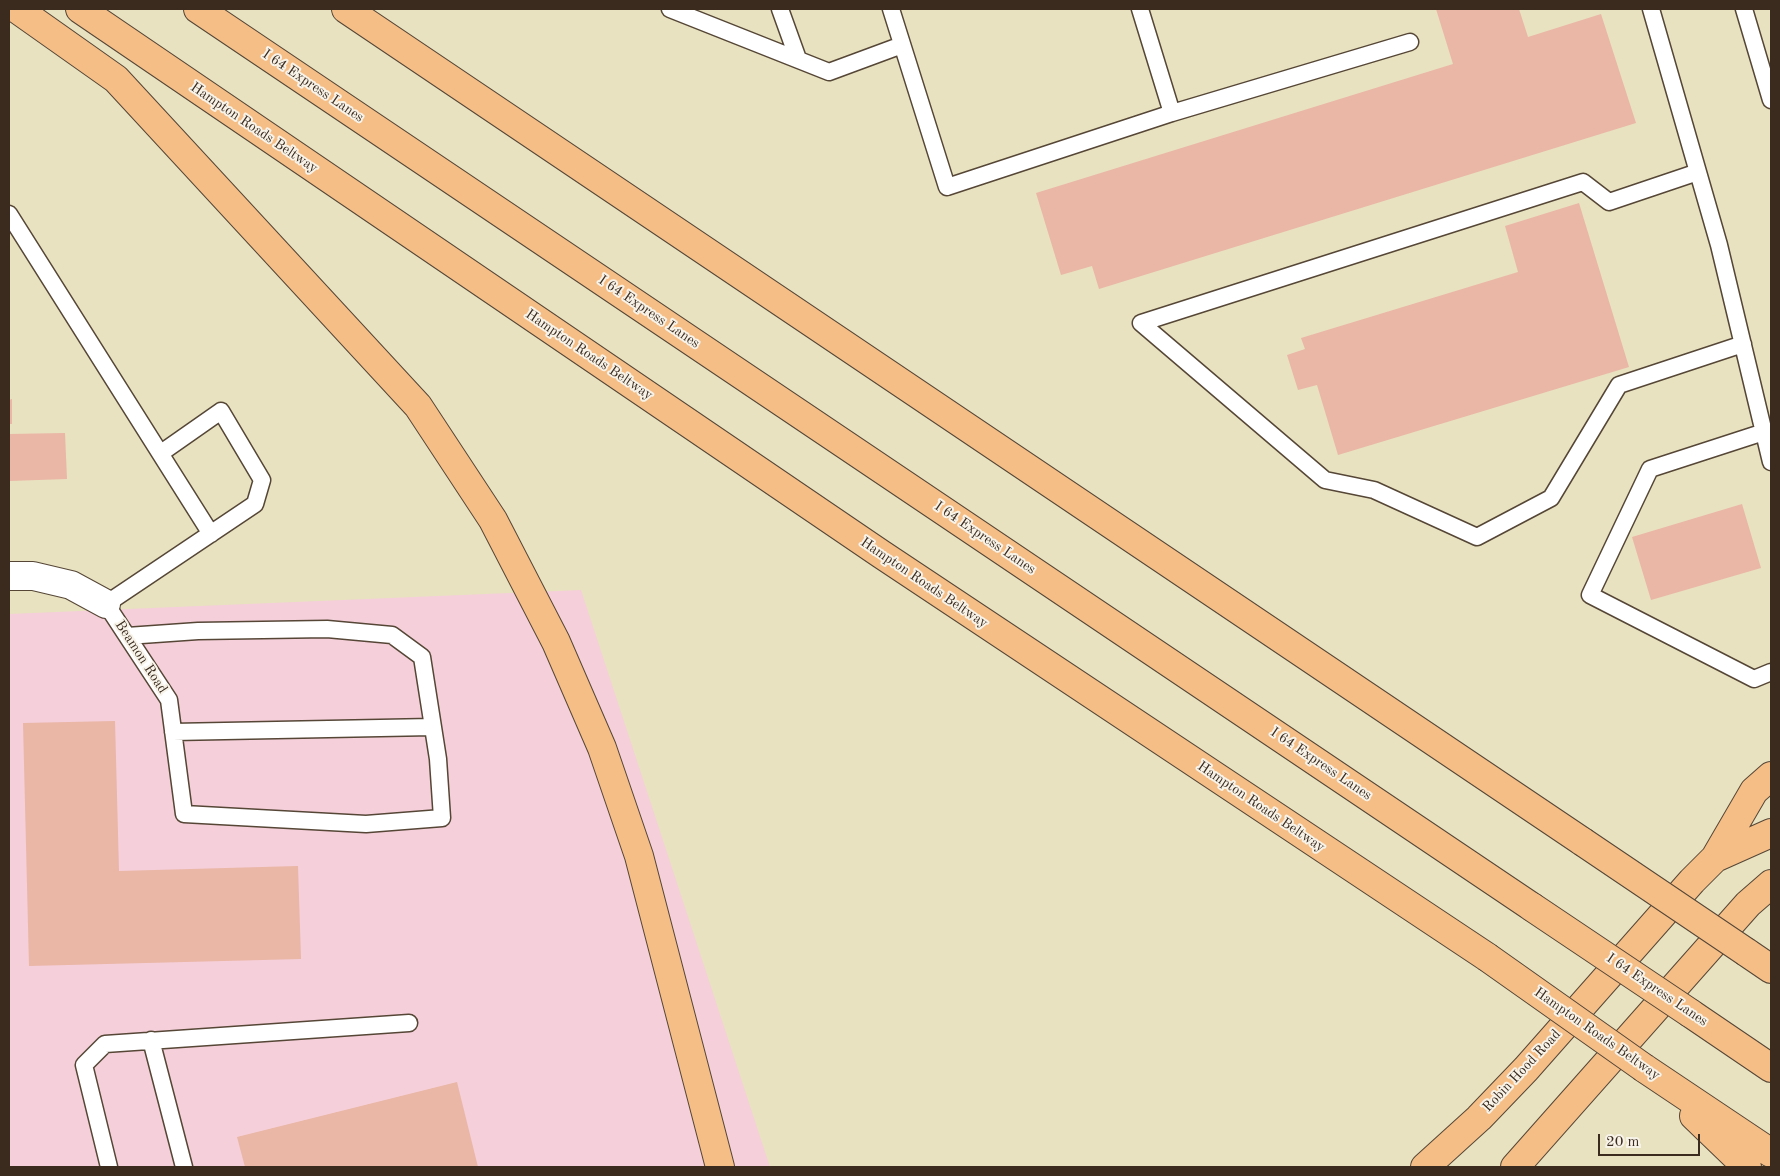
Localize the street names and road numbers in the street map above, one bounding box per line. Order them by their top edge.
street label: I 64 Express Lanes [259,46,367,126]
street label: Hampton Roads Beltway [187,79,321,177]
street label: I 64 Express Lanes [595,272,703,352]
street label: Hampton Roads Beltway [522,306,656,404]
street label: I 64 Express Lanes [931,498,1039,578]
street label: Hampton Roads Beltway [857,534,991,632]
street label: Beamon Road [111,617,171,697]
street label: I 64 Express Lanes [1267,724,1375,804]
street label: Hampton Roads Beltway [1194,758,1328,856]
street label: I 64 Express Lanes [1603,950,1711,1030]
street label: Hampton Roads Beltway [1531,984,1663,1084]
street label: Robin Hood Road [1479,1026,1565,1116]

